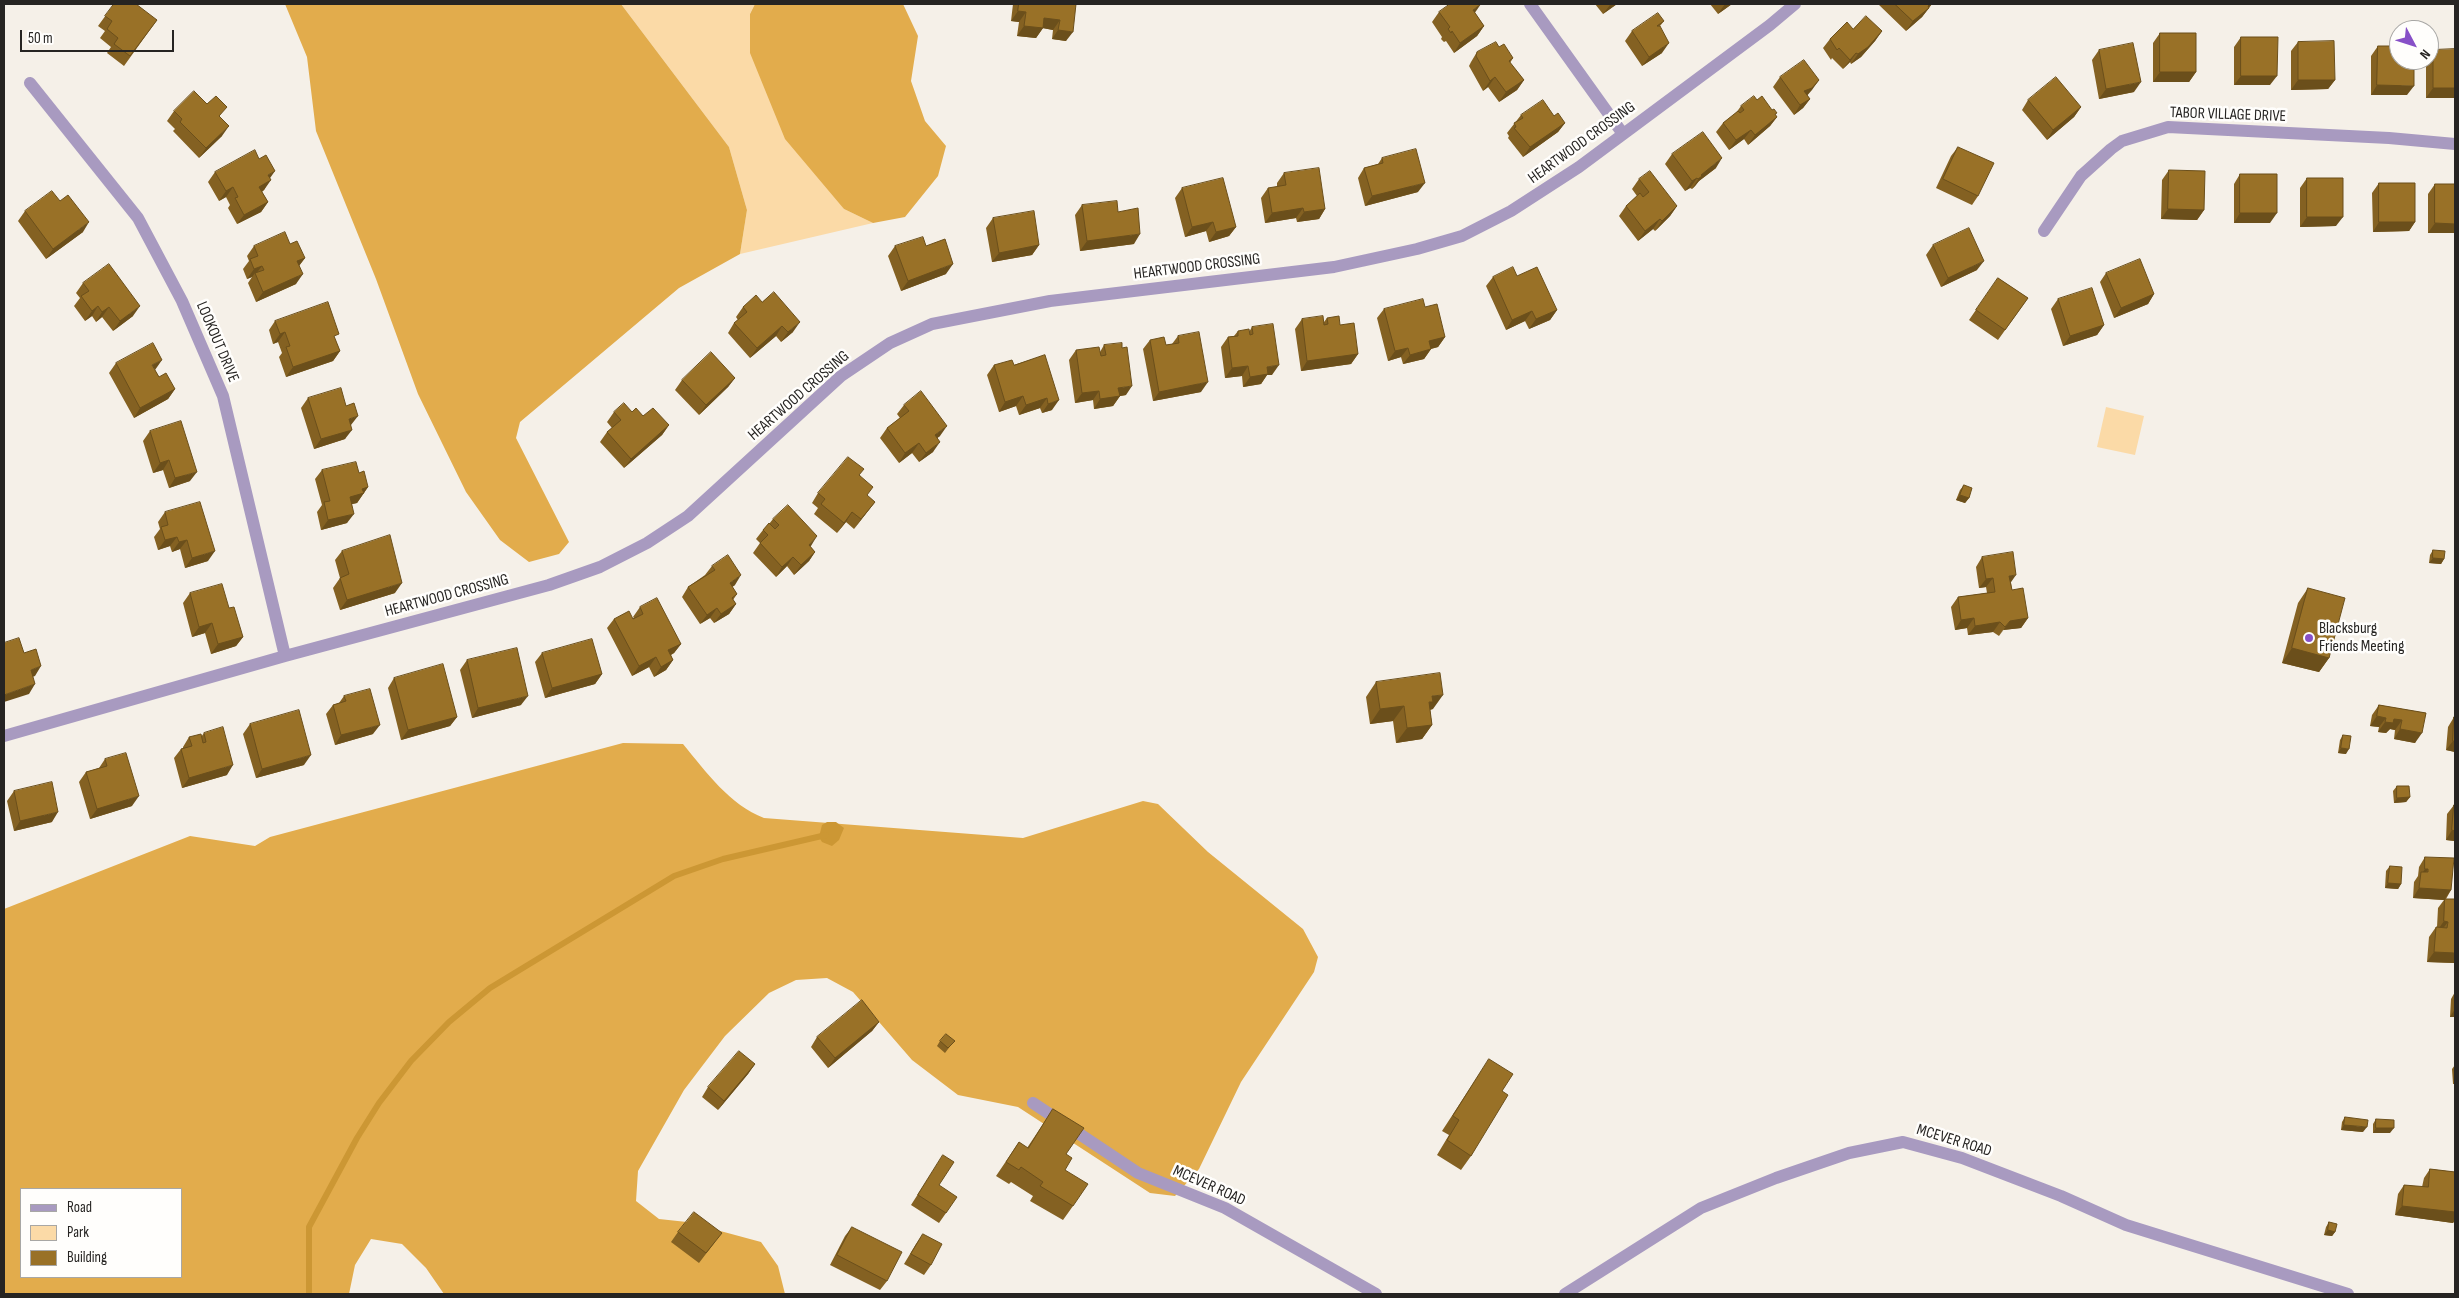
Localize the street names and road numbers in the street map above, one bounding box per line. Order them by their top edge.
street label: HEARTWOOD CROSSING [1525,98,1639,188]
street label: TABOR VILLAGE DRIVE [2170,103,2286,127]
street label: HEARTWOOD CROSSING [1133,250,1261,284]
street label: LOOKOUT DRIVE [191,299,243,385]
street label: HEARTWOOD CROSSING [745,347,853,445]
street label: HEARTWOOD CROSSING [383,570,511,622]
street label: MCEVER ROAD [1914,1121,1994,1161]
street label: MCEVER ROAD [1170,1161,1248,1211]

